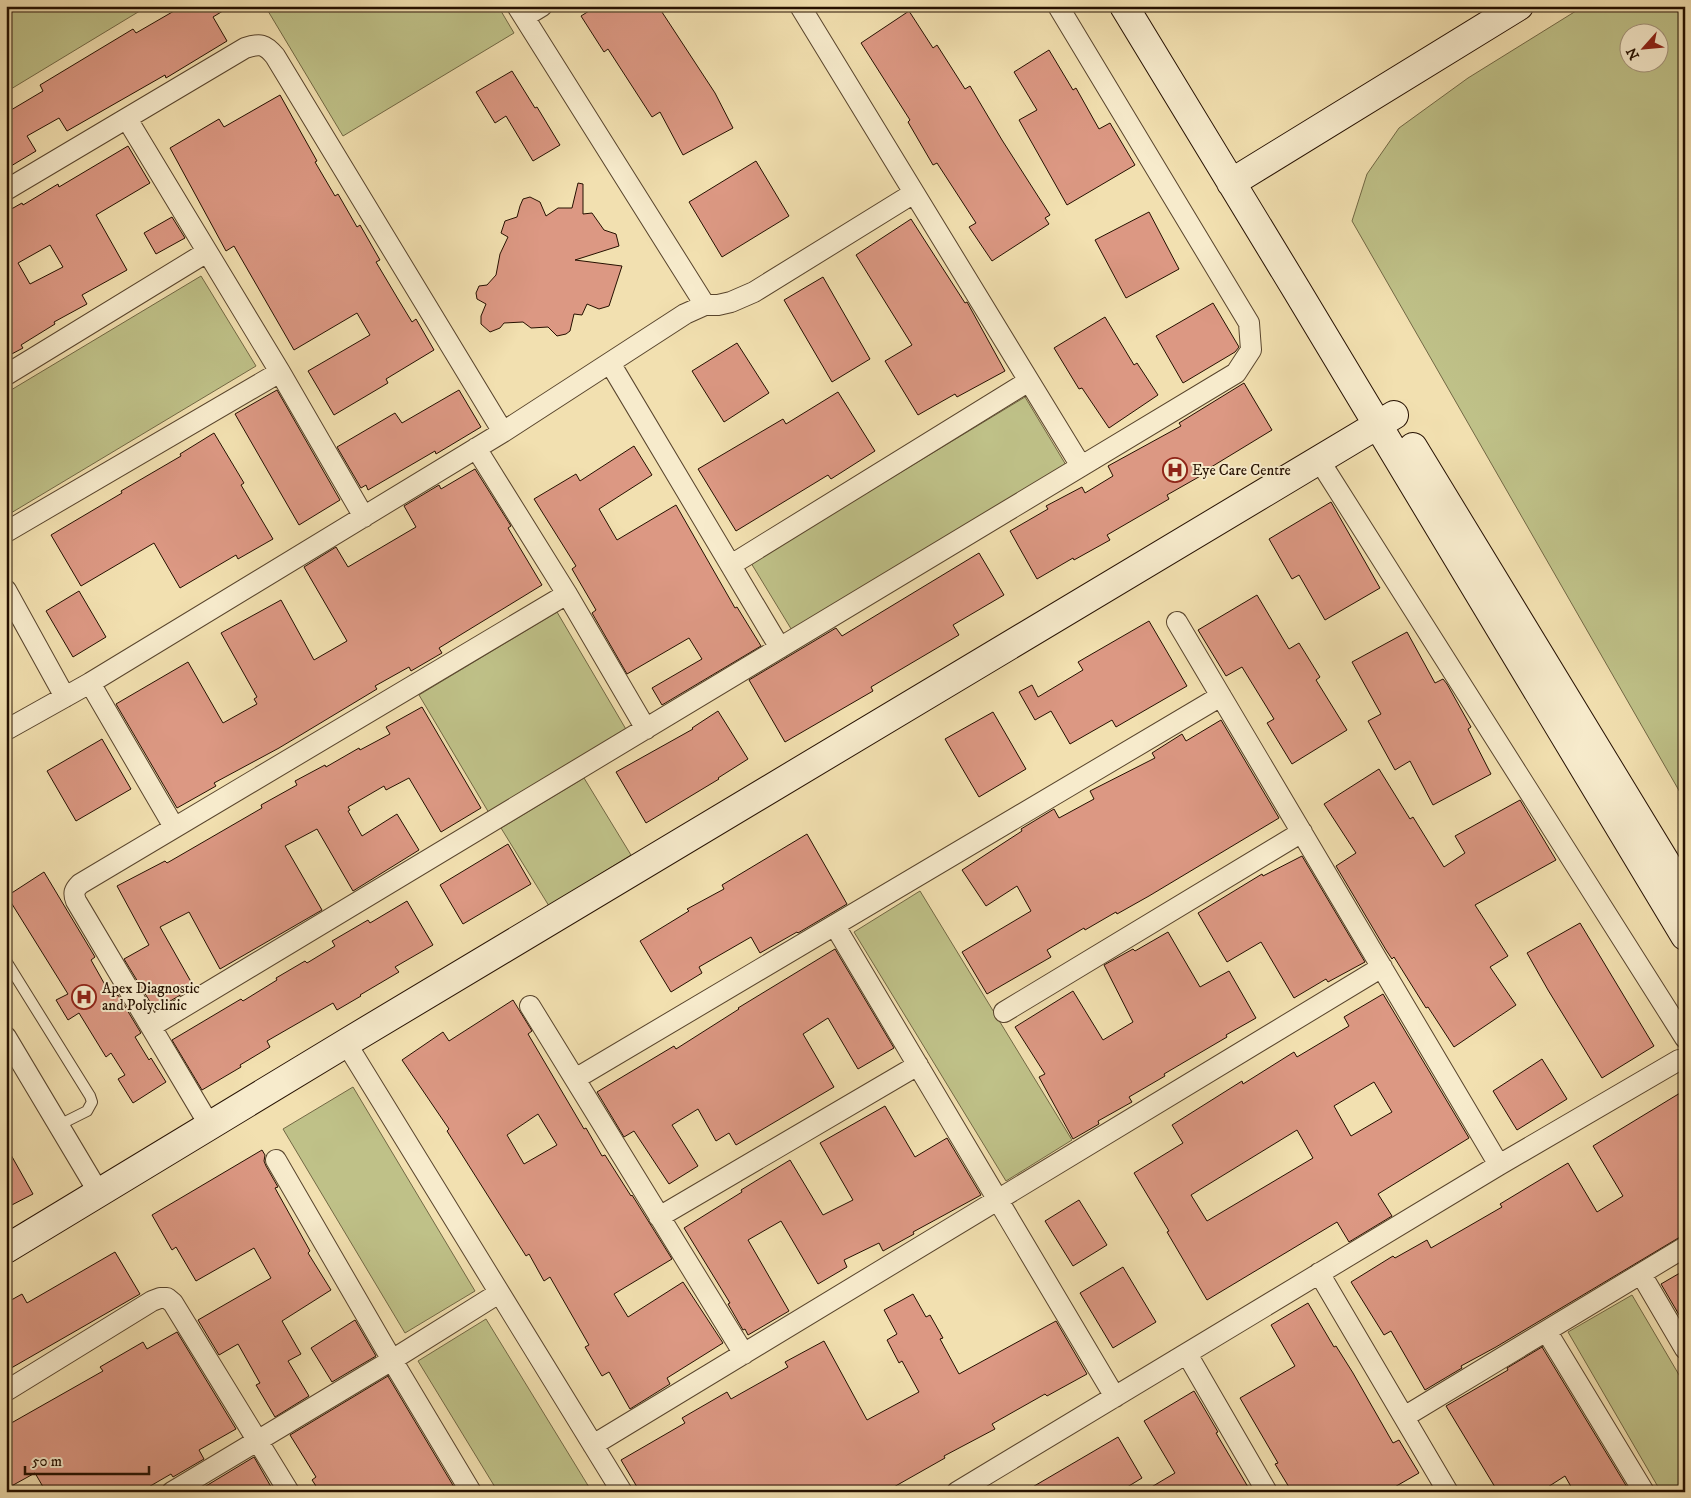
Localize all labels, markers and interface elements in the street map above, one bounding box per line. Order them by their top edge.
north arrow [1618,22,1668,72]
text: N [1622,44,1644,63]
hospital icon: Eye Care Centre [1162,457,1188,483]
place label: Eye Care Centre [1192,461,1291,480]
place label: Apex Diagnostic and Polyclinic [102,979,200,1015]
hospital icon: Apex Diagnostic and Polyclinic [71,984,97,1010]
scale bar [25,1443,149,1475]
text: 50 m [32,1452,62,1471]

